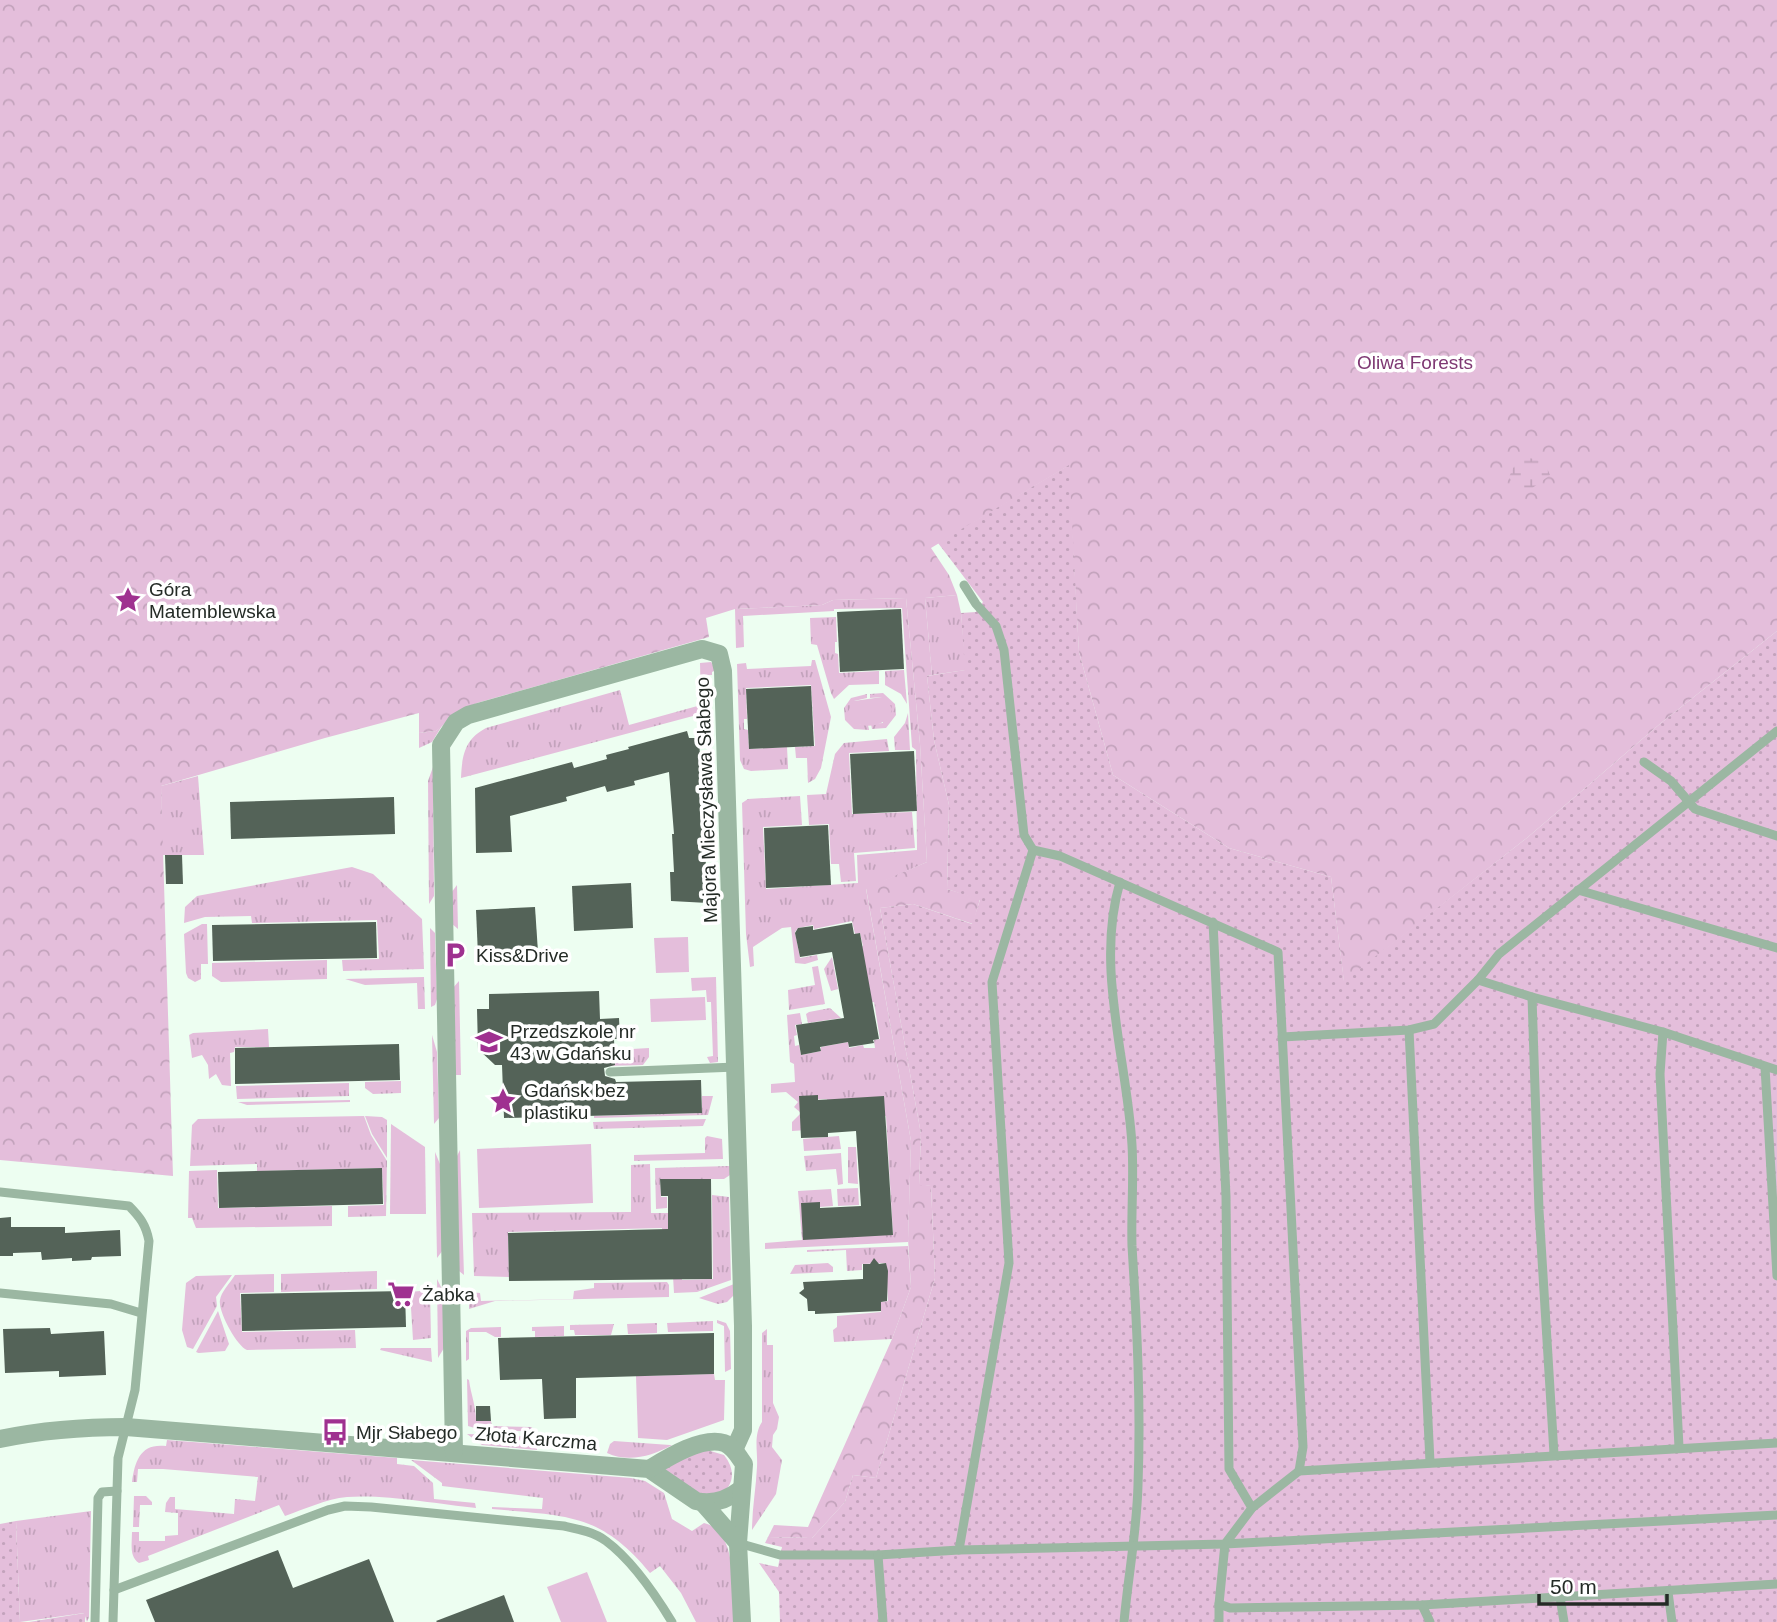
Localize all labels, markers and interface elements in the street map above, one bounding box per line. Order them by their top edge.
park label: Oliwa Forests [1357,352,1473,373]
place label: Góra Matemblewska [149,579,276,622]
place icon: Góra Matemblewska [113,585,143,615]
street label: Majora Mieczysława Słabego [692,677,721,923]
parking icon: Kiss&Drive [440,940,470,970]
place label: Kiss&Drive [476,945,569,966]
place label: Przedszkole nr 43 w Gdańsku [510,1021,636,1064]
school or university icon: Przedszkole nr 43 w Gdańsku [474,1027,504,1057]
place label: Gdańsk bez plastiku [524,1080,625,1123]
place icon: Gdańsk bez plastiku [488,1086,518,1116]
supermarket icon: Żabka [386,1279,416,1309]
place label: Żabka [422,1284,475,1305]
bus stop icon: Mjr Słabego [320,1417,350,1447]
place label: Mjr Słabego [356,1422,457,1443]
street label: Złota Karczma [474,1423,598,1454]
scale bar [1539,1562,1667,1606]
text: 50 m [1550,1575,1597,1598]

